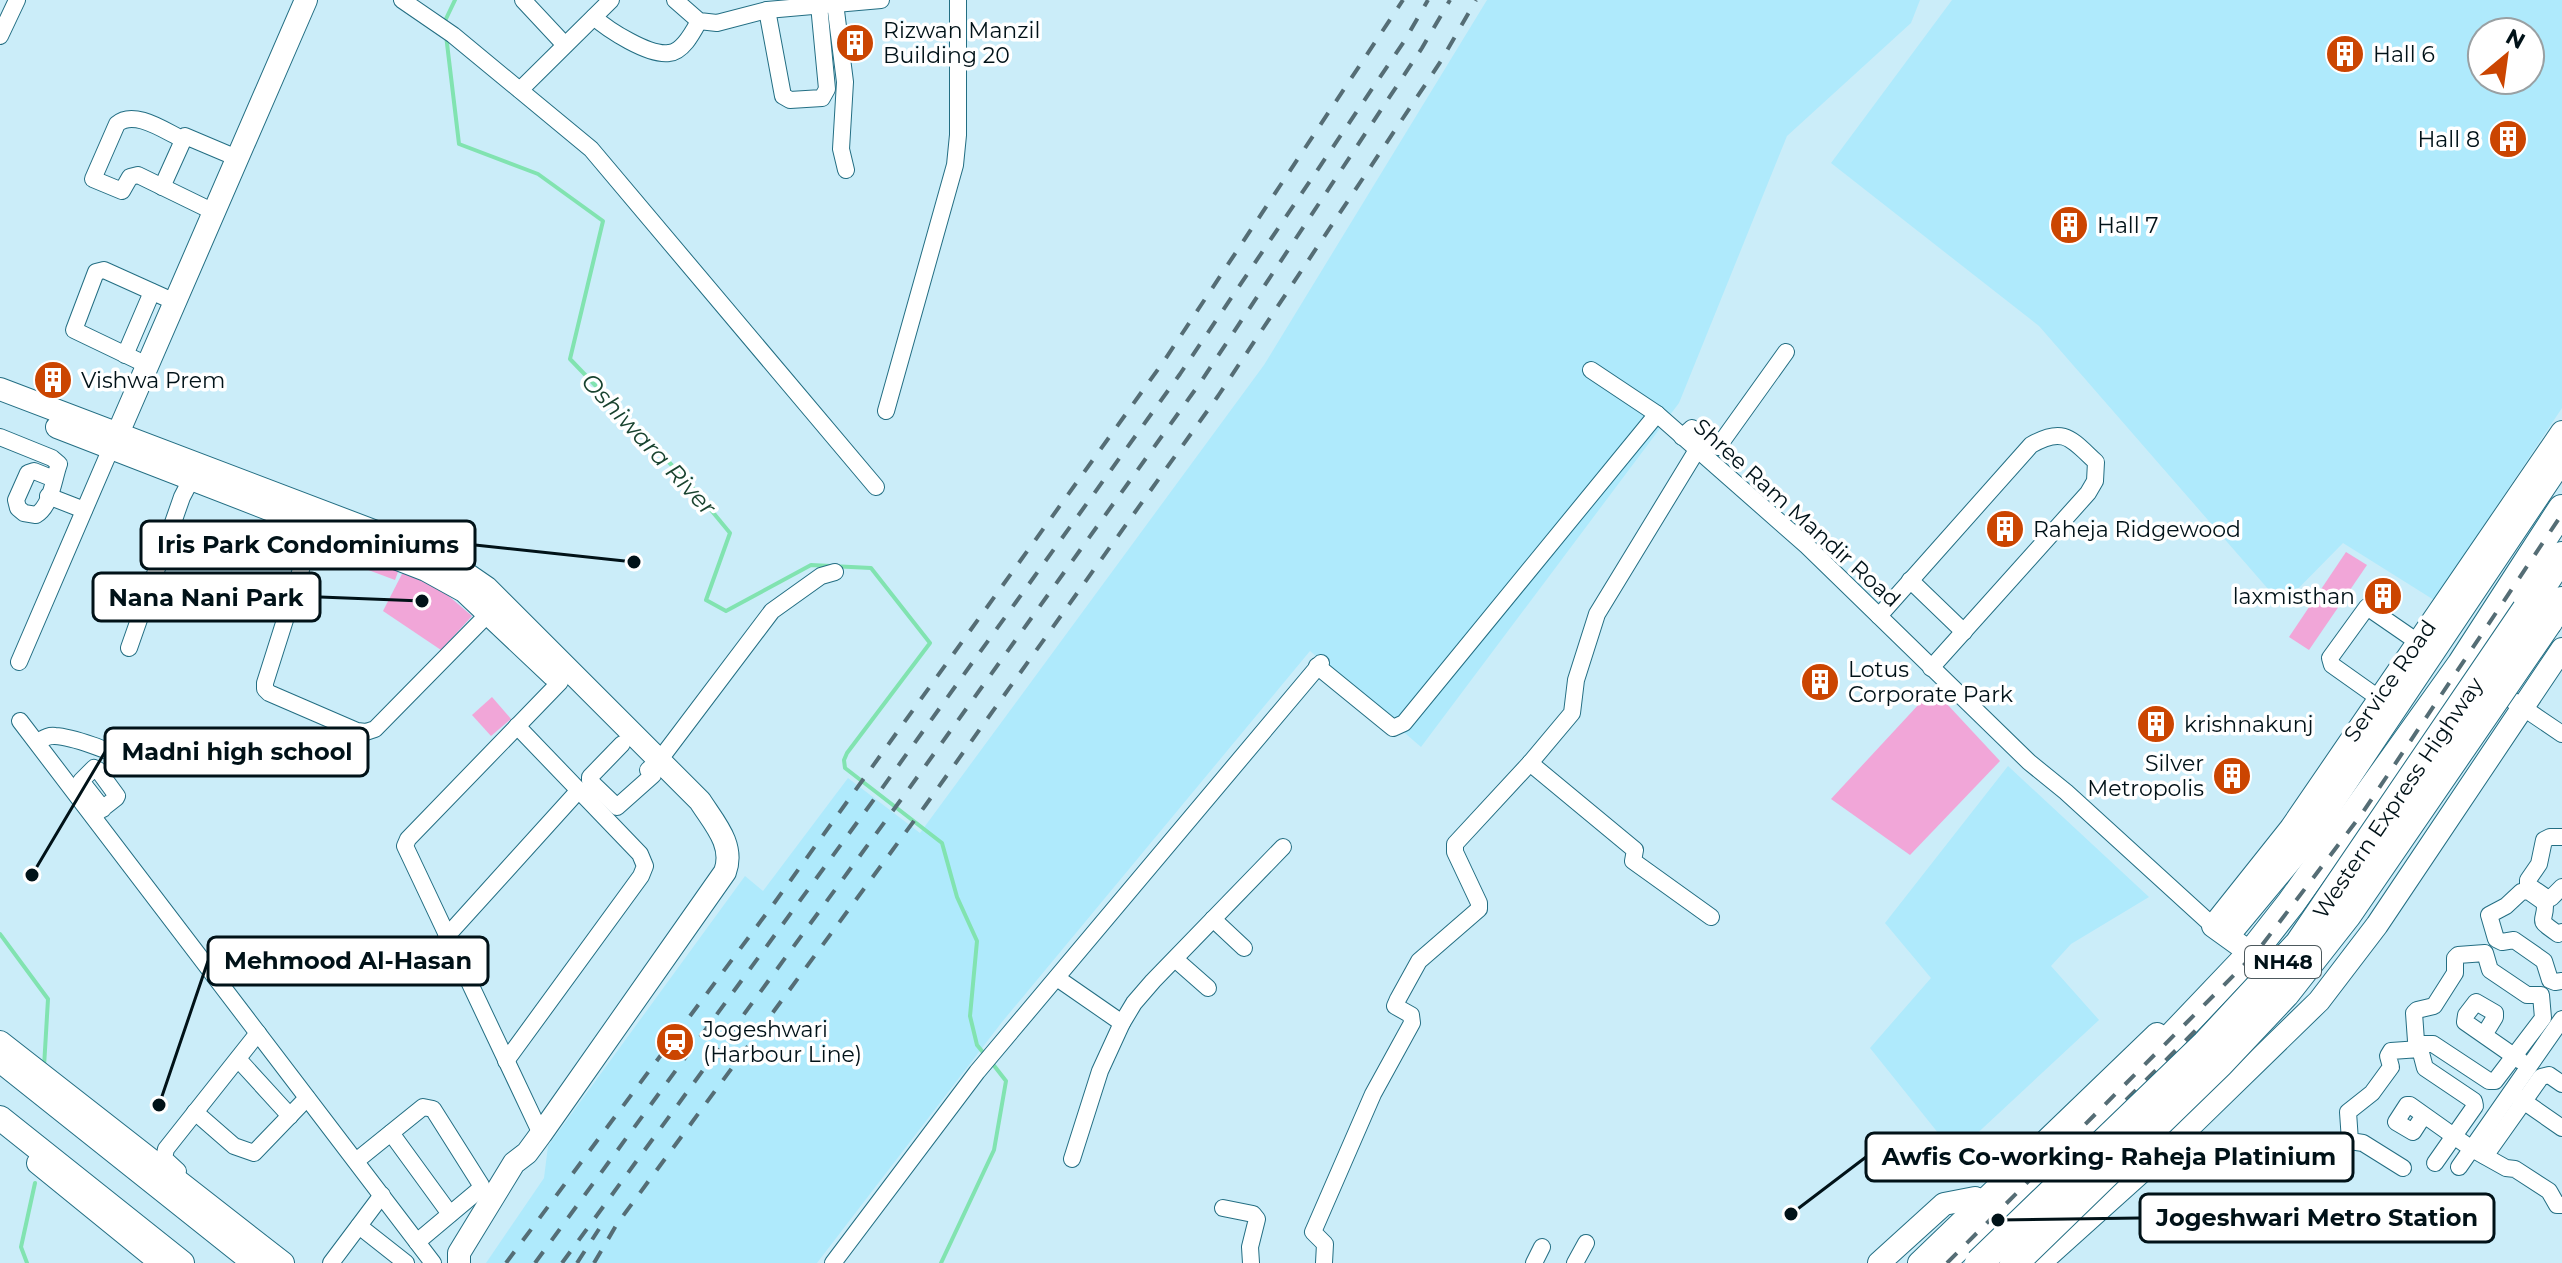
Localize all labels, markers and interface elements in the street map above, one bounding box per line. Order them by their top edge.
north arrow [2466,16,2546,96]
place label: Rizwan Manzil Building 20 [883,17,1040,69]
building icon: Rizwan Manzil Building 20 [834,22,876,64]
text: N [2501,23,2530,55]
building icon: Hall 6 [2324,33,2366,75]
place label: Hall 6 [2373,41,2435,68]
building icon: Hall 8 [2487,118,2529,160]
place label: Hall 8 [2417,126,2480,153]
building icon: Hall 7 [2048,204,2090,246]
place label: Hall 7 [2097,212,2158,239]
building icon: Vishwa Prem [32,359,74,401]
place label: Vishwa Prem [81,367,225,394]
water label: Oshiwara River [576,367,723,522]
street label: Shree Ram Mandir Road [1688,413,1906,613]
building icon: Raheja Ridgewood [1984,508,2026,550]
place label: Raheja Ridgewood [2033,516,2241,543]
callout: Iris Park Condominiums [141,521,475,569]
text: Iris Park Condominiums [157,530,459,559]
callout: Nana Nani Park [93,573,320,621]
building icon: laxmisthan [2362,575,2404,617]
text: Nana Nani Park [108,583,304,612]
place label: laxmisthan [2233,583,2355,610]
street label: Service Road [2338,615,2442,747]
place label: Lotus Corporate Park [1848,656,2014,708]
building icon: Lotus Corporate Park [1799,661,1841,703]
street label: Western Express Highway [2307,672,2489,924]
building icon: krishnakunj [2135,703,2177,745]
place label: krishnakunj [2184,711,2314,738]
callout: Madni high school [105,728,368,776]
text: Madni high school [121,737,353,766]
place label: Silver Metropolis [2087,750,2204,802]
building icon: Silver Metropolis [2211,755,2253,797]
callout: Mehmood Al-Hasan [208,937,488,985]
text: Mehmood Al-Hasan [224,946,472,975]
road number: NH48 [2245,946,2321,978]
place label: Jogeshwari (Harbour Line) [702,1016,862,1068]
station icon: Jogeshwari (Harbour Line) [654,1021,696,1063]
callout: Awfis Co-working- Raheja Platinium [1866,1133,2353,1181]
text: Awfis Co-working- Raheja Platinium [1881,1142,2336,1171]
callout: Jogeshwari Metro Station [2140,1194,2494,1242]
text: Jogeshwari Metro Station [2155,1203,2478,1232]

